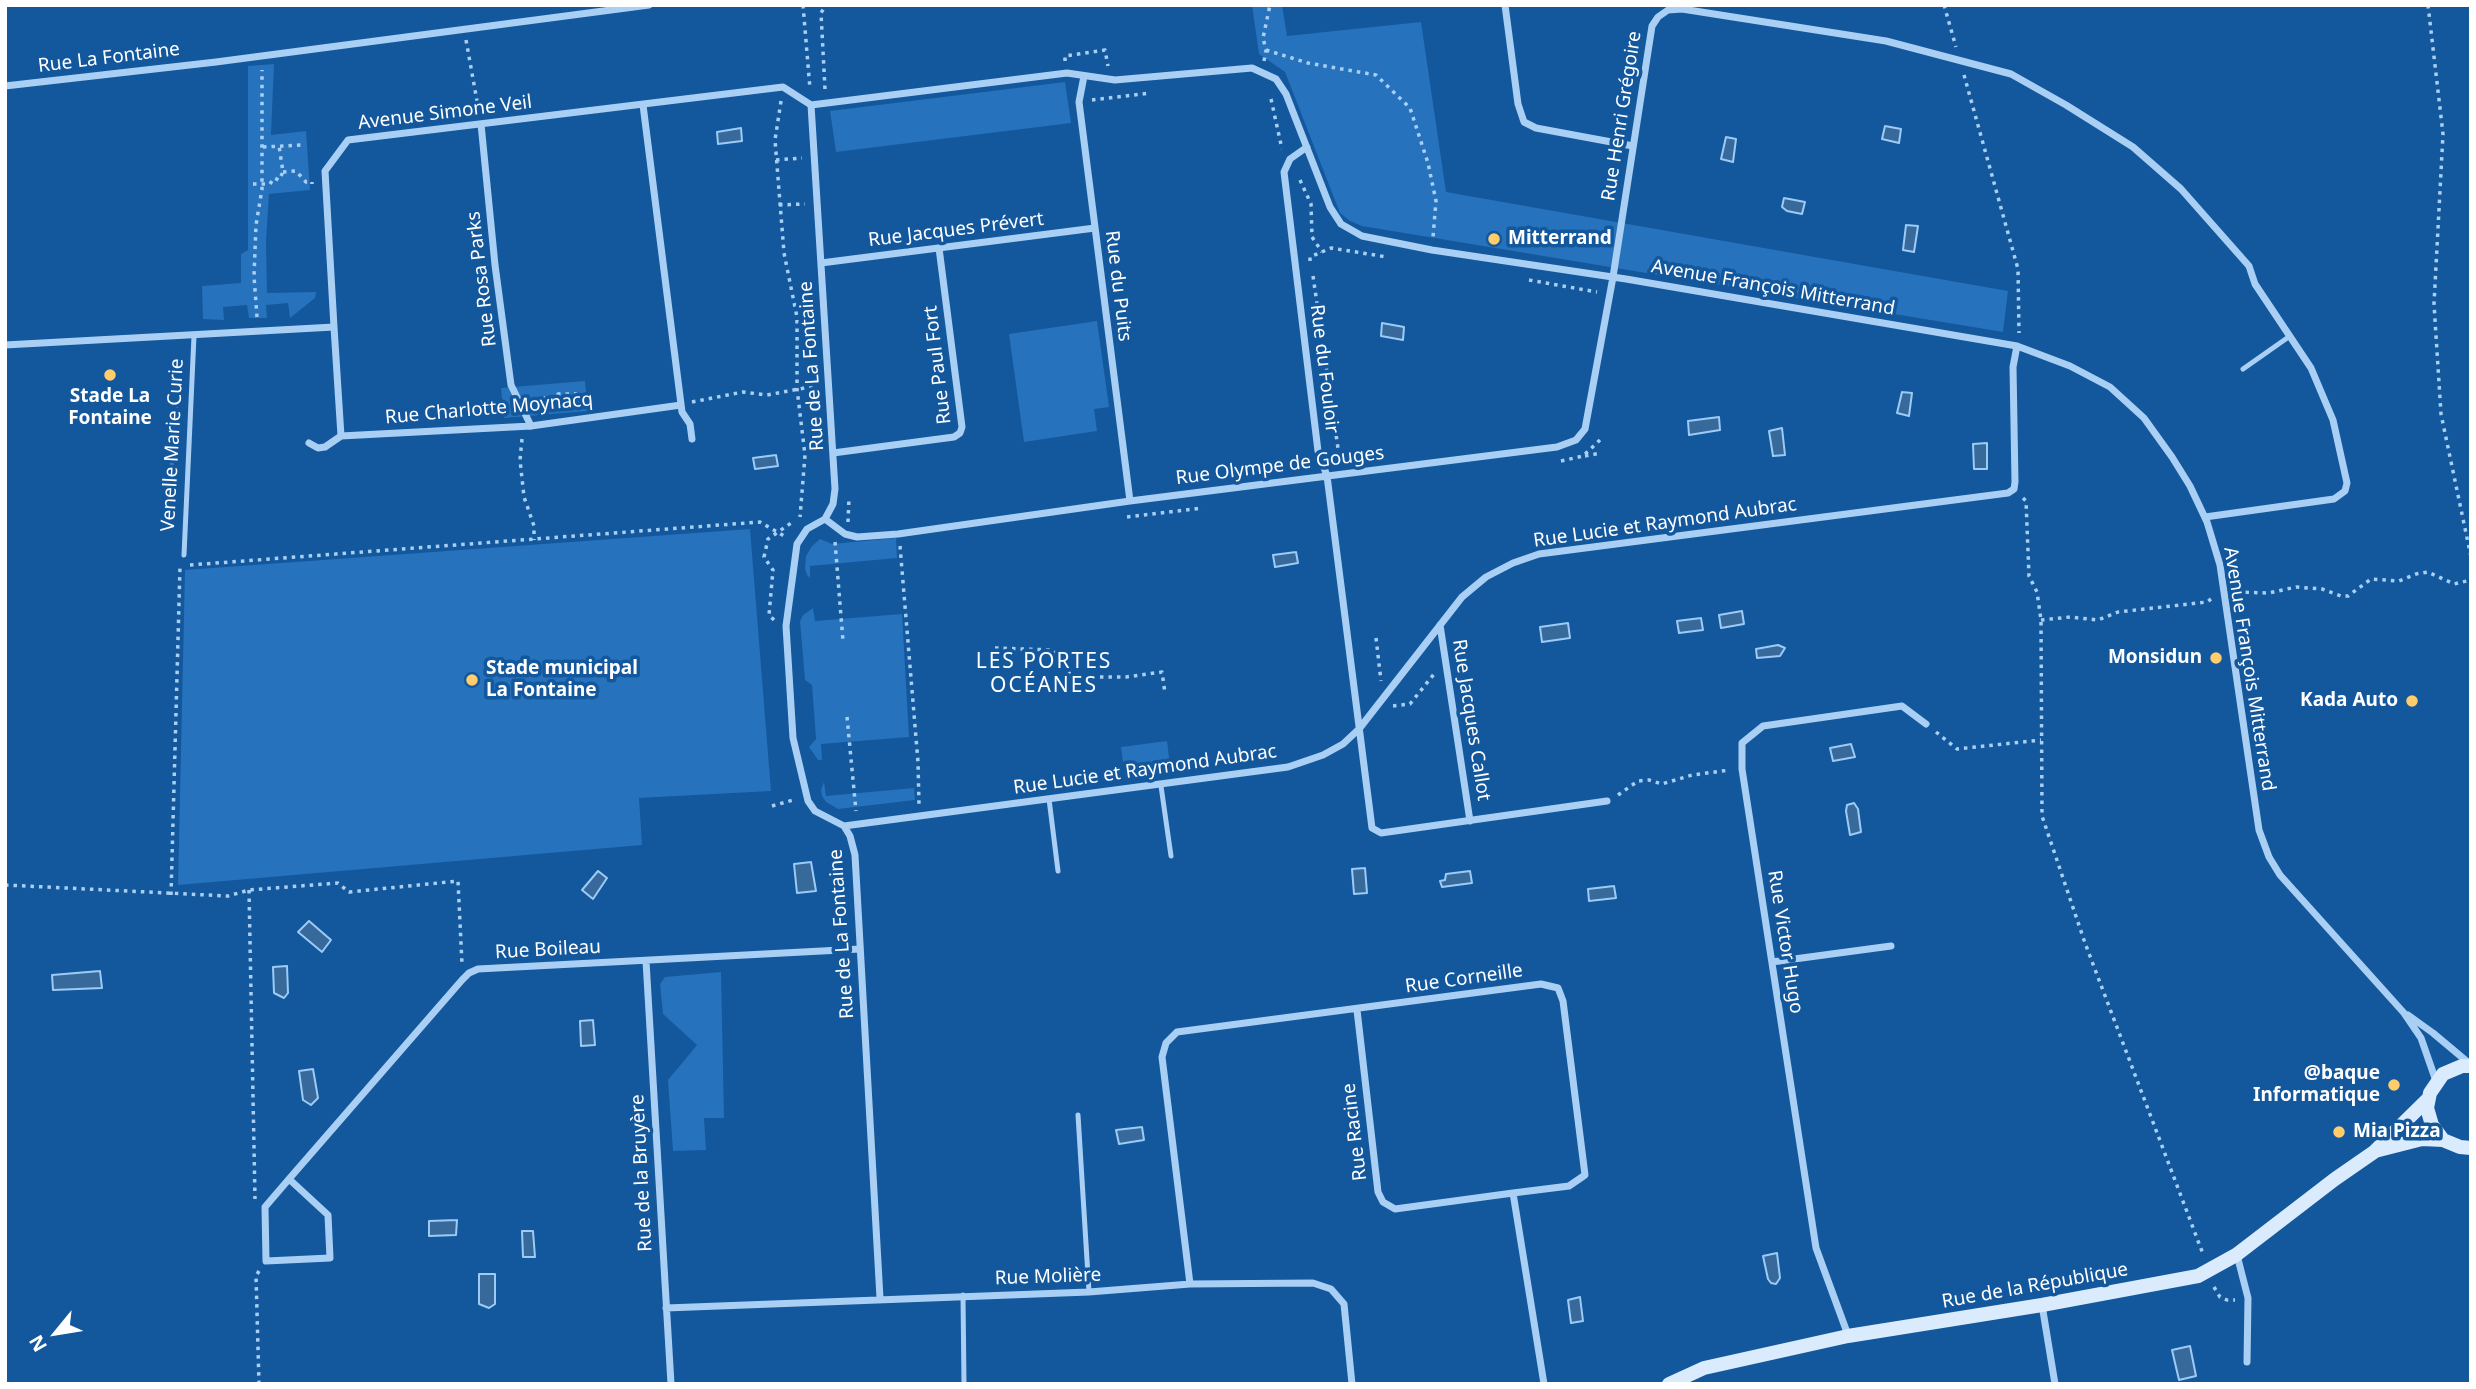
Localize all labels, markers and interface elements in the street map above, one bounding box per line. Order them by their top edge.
street label: Rue Henri Grégoire [1597,29,1647,203]
street label: Rue La Fontaine [37,38,181,78]
street label: Avenue Simone Veil [357,91,533,135]
street label: Rue Jacques Prévert [867,208,1045,252]
street label: Rue Rosa Parks [462,210,502,348]
place label: Mitterrand [1508,228,1612,250]
street label: Rue du Puits [1100,229,1136,343]
marker: Mitterrand [1486,231,1502,247]
street label: Avenue François Mitterrand [1649,255,1897,321]
street label: Rue de La Fontaine [795,280,829,452]
street label: Rue du Fouloir [1305,303,1343,435]
street label: Rue Paul Fort [919,305,957,425]
street label: Venelle Marie Curie [157,358,189,532]
marker: Stade La Fontaine [102,367,118,383]
place label: Stade La Fontaine [68,386,152,430]
street label: Rue Charlotte Moynacq [384,389,594,429]
street label: Rue Olympe de Gouges [1175,442,1385,490]
street label: Rue Lucie et Raymond Aubrac [1532,493,1798,553]
street label: Avenue François Mitterrand [2218,545,2280,793]
street label: Rue Jacques Callot [1447,638,1495,802]
place label: Monsidun [2108,647,2202,669]
district label: LES PORTES OCÉANES [977,649,1111,699]
marker: Monsidun [2208,650,2224,666]
place label: Stade municipal La Fontaine [486,658,638,702]
marker: Stade municipal La Fontaine [464,672,480,688]
place label: Kada Auto [2300,690,2398,712]
marker: Kada Auto [2404,693,2420,709]
street label: Rue Lucie et Raymond Aubrac [1012,740,1278,800]
street label: Rue de La Fontaine [825,848,859,1020]
street label: Rue Victor Hugo [1762,869,1808,1015]
street label: Rue Boileau [494,936,602,964]
street label: Rue Corneille [1404,959,1524,999]
place label: @baque Informatique [2253,1063,2380,1107]
marker: @baque Informatique [2386,1077,2402,1093]
street label: Rue Racine [1338,1082,1372,1182]
street label: Rue de la Bruyère [626,1094,658,1252]
place label: Mia Pizza [2353,1121,2441,1143]
marker: Mia Pizza [2331,1124,2347,1140]
street label: Rue de la République [1940,1258,2130,1314]
street label: Rue Molière [994,1264,1102,1290]
north arrow [21,1298,91,1368]
text: N [23,1330,53,1357]

